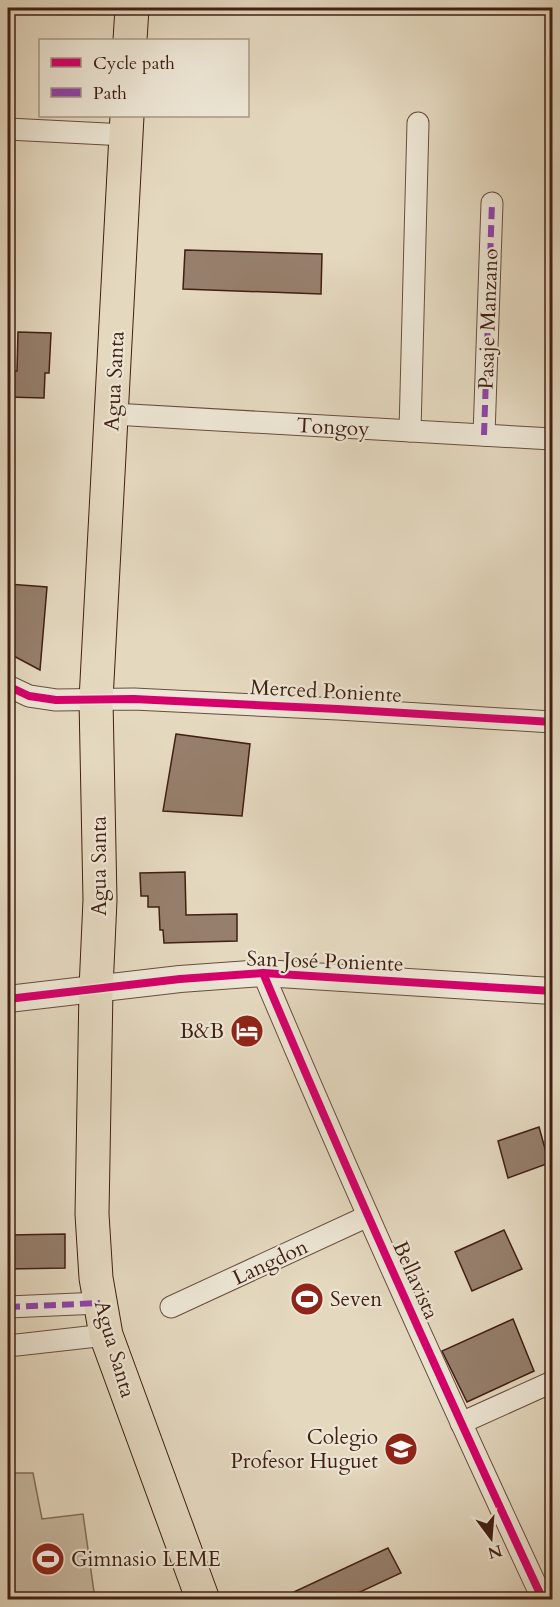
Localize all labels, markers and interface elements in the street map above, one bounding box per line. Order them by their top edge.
legend [39,39,249,117]
text: Cycle path [93,51,175,76]
text: Path [93,81,127,106]
street label: Pasaje Manzano [472,248,505,390]
street label: Agua Santa [97,330,132,432]
street label: Tongoy [296,411,370,444]
street label: Merced Poniente [249,673,403,710]
street label: Agua Santa [85,816,114,916]
street label: San José Poniente [246,944,404,979]
hotel icon: B&B [229,1013,265,1049]
place label: B&B [180,1017,224,1046]
street label: Langdon [228,1232,313,1292]
street label: Bellavista [385,1236,446,1324]
sports icon: Seven [289,1281,325,1317]
place label: Seven [330,1285,382,1314]
street label: Agua Santa [87,1297,142,1401]
place label: Colegio Profesor Huguet [230,1423,378,1476]
school or university icon: Colegio Profesor Huguet [383,1431,419,1467]
north arrow [461,1508,521,1568]
text: N [485,1539,505,1564]
sports icon: Gimnasio LEME [30,1541,66,1577]
place label: Gimnasio LEME [71,1545,221,1574]

